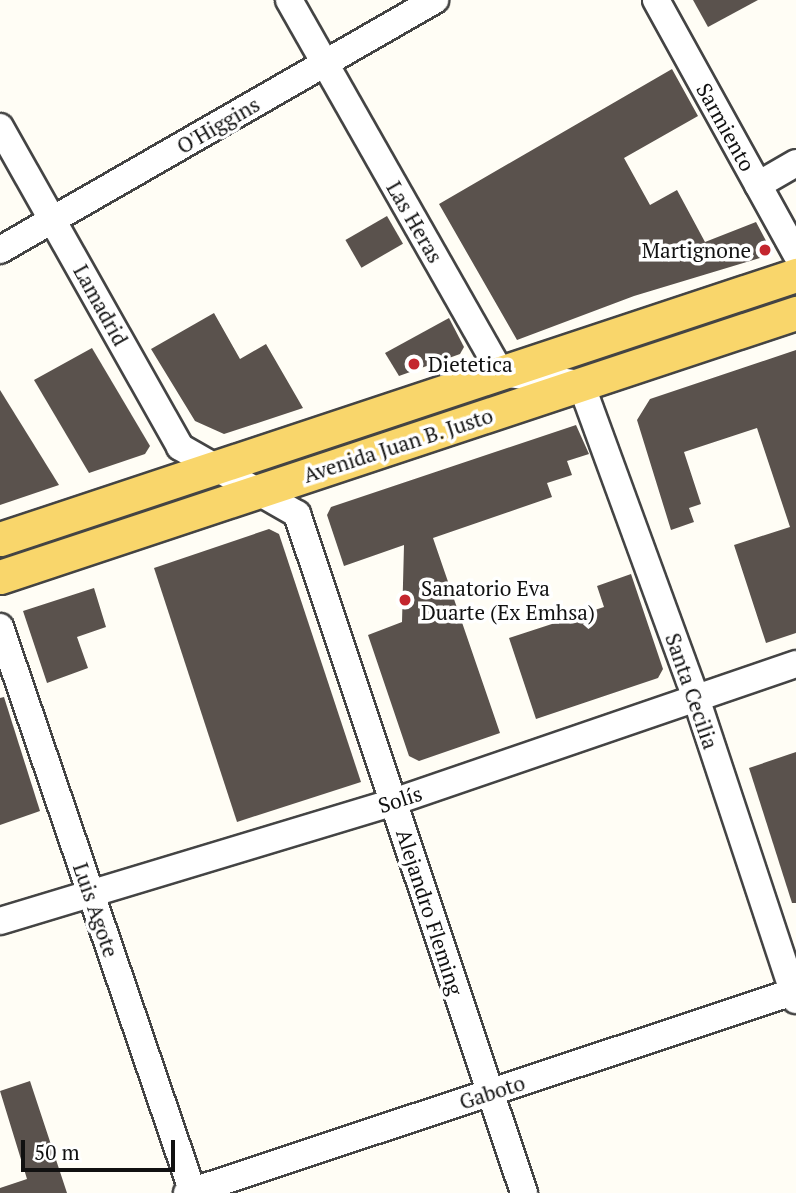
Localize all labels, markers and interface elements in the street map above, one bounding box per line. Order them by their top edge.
street label: Sarmiento [692,79,760,175]
street label: O'Higgins [172,91,264,159]
street label: Las Heras [382,177,448,267]
place label: Martignone [642,237,751,263]
marker: Martignone [757,242,773,258]
street label: Lamadrid [69,260,133,350]
place label: Dietetica [428,351,513,377]
marker: Dietetica [406,356,422,372]
street label: Avenida Juan B. Justo [300,402,496,488]
place label: Sanatorio Eva Duarte (Ex Emhsa) [421,575,595,625]
marker: Sanatorio Eva Duarte (Ex Emhsa) [395,590,415,610]
street label: Santa Cecilia [660,630,724,752]
street label: Solís [375,780,425,818]
street label: Alejandro Fleming [391,826,469,998]
street label: Luis Agote [68,859,124,961]
street label: Gaboto [456,1070,528,1114]
scale bar [24,1126,178,1170]
text: 50 m [34,1138,80,1166]

